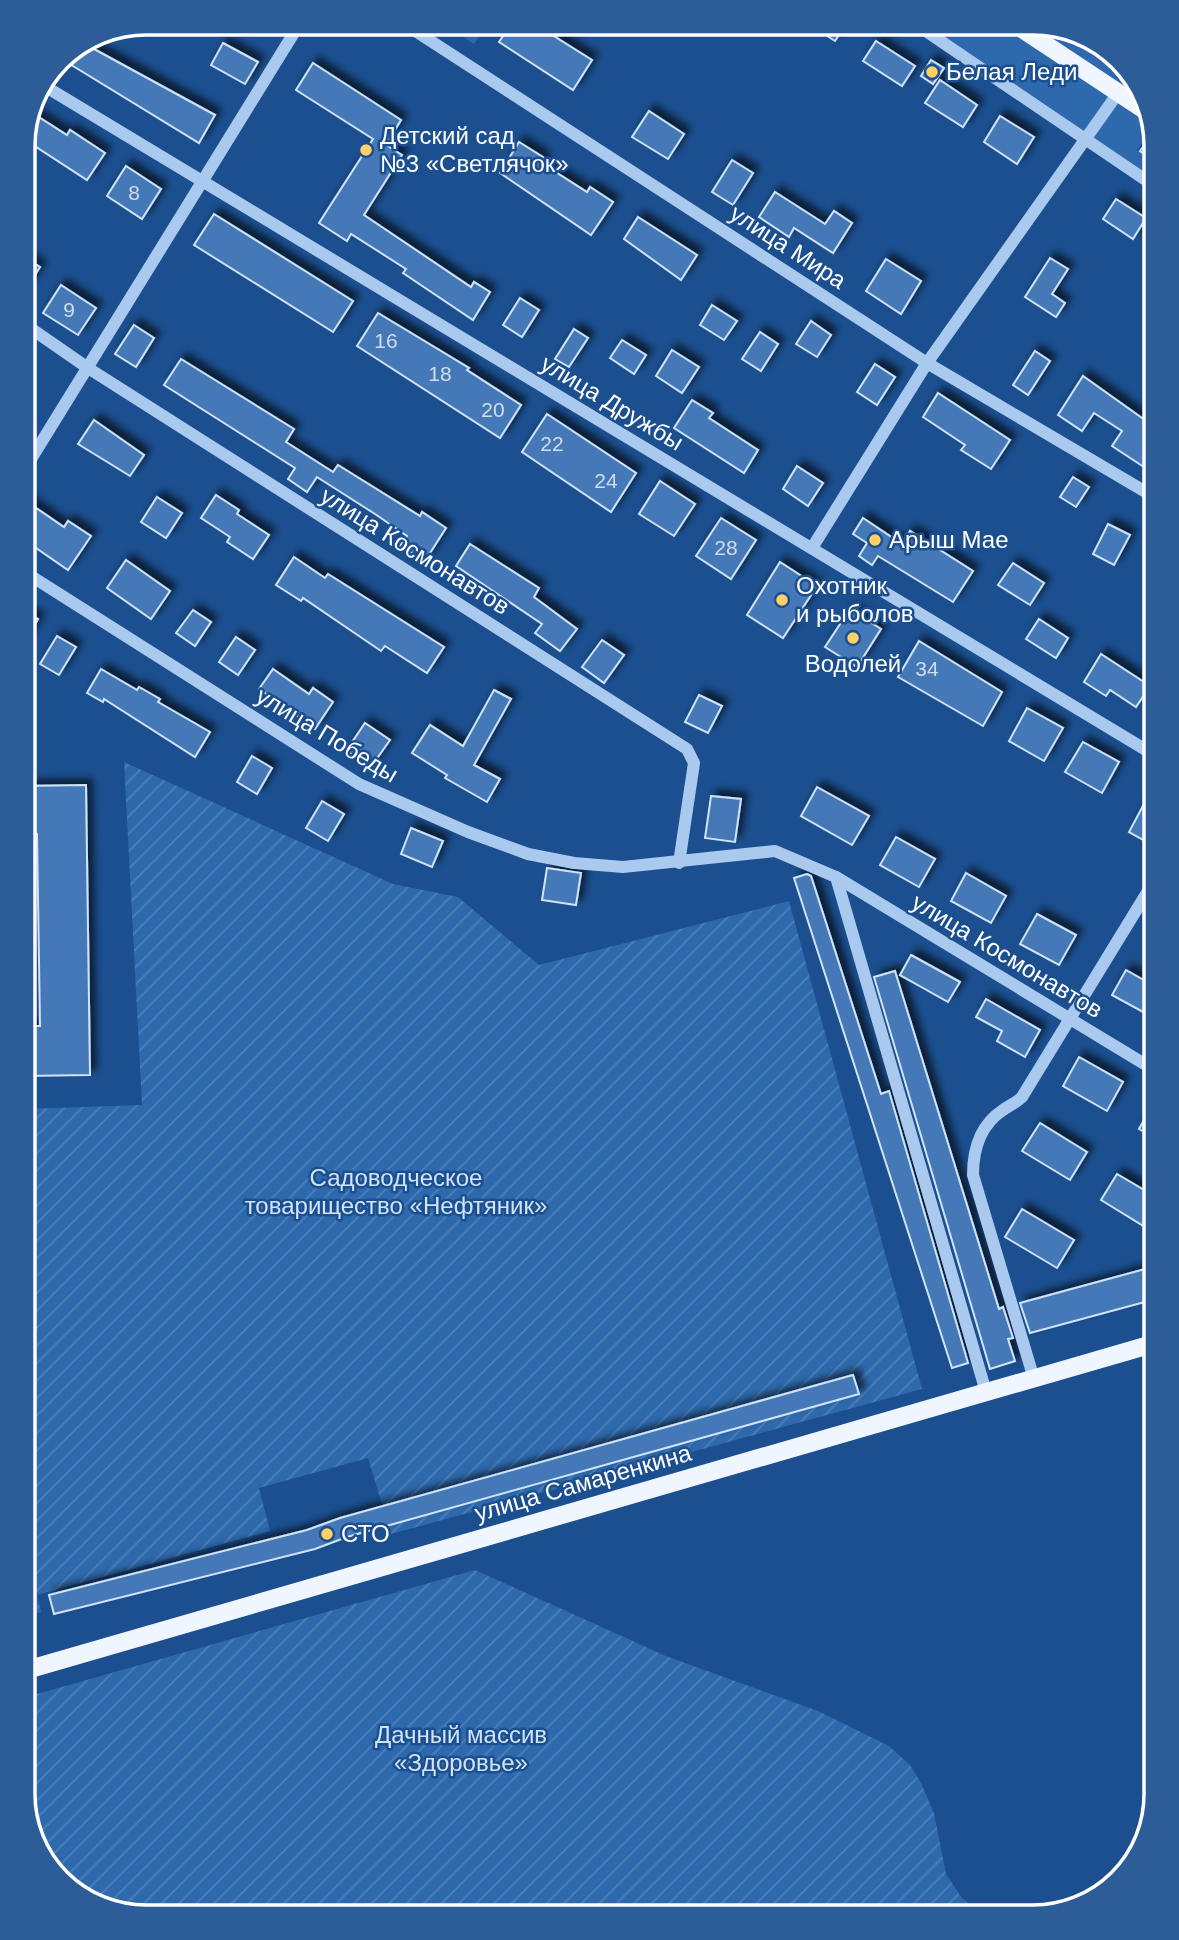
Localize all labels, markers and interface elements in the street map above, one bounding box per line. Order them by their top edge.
place label: Белая Леди [946,58,1077,85]
marker: Белая Леди [924,64,940,80]
place label: Детский сад №3 «Светлячок» [380,122,569,177]
marker: Детский сад №3 «Светлячок» [358,142,374,158]
house number: 8 [128,181,140,204]
street label: улица Мира [725,199,852,294]
house number: 9 [63,298,75,321]
house number: 16 [374,329,398,352]
street label: улица Дружбы [536,349,688,456]
house number: 18 [428,362,452,385]
house number: 20 [481,398,505,421]
house number: 22 [540,432,564,455]
house number: 24 [594,469,618,492]
street label: улица Космонавтов [316,482,515,620]
place label: Арыш Мае [889,526,1008,553]
marker: Арыш Мае [867,532,883,548]
house number: 28 [714,536,738,559]
place label: Охотник и рыболов [796,572,914,627]
marker: Охотник и рыболов [774,592,790,608]
marker: Водолей [845,630,861,646]
place label: Водолей [805,650,901,677]
house number: 34 [915,657,939,680]
street label: улица Победы [251,682,403,788]
street label: улица Космонавтов [907,888,1107,1023]
park label: Садоводческое товарищество «Нефтяник» [245,1164,547,1219]
street label: улица Самаренкина [472,1439,695,1526]
place label: СТО [341,1520,390,1547]
marker: СТО [319,1526,335,1542]
park label: Дачный массив «Здоровье» [375,1721,547,1776]

